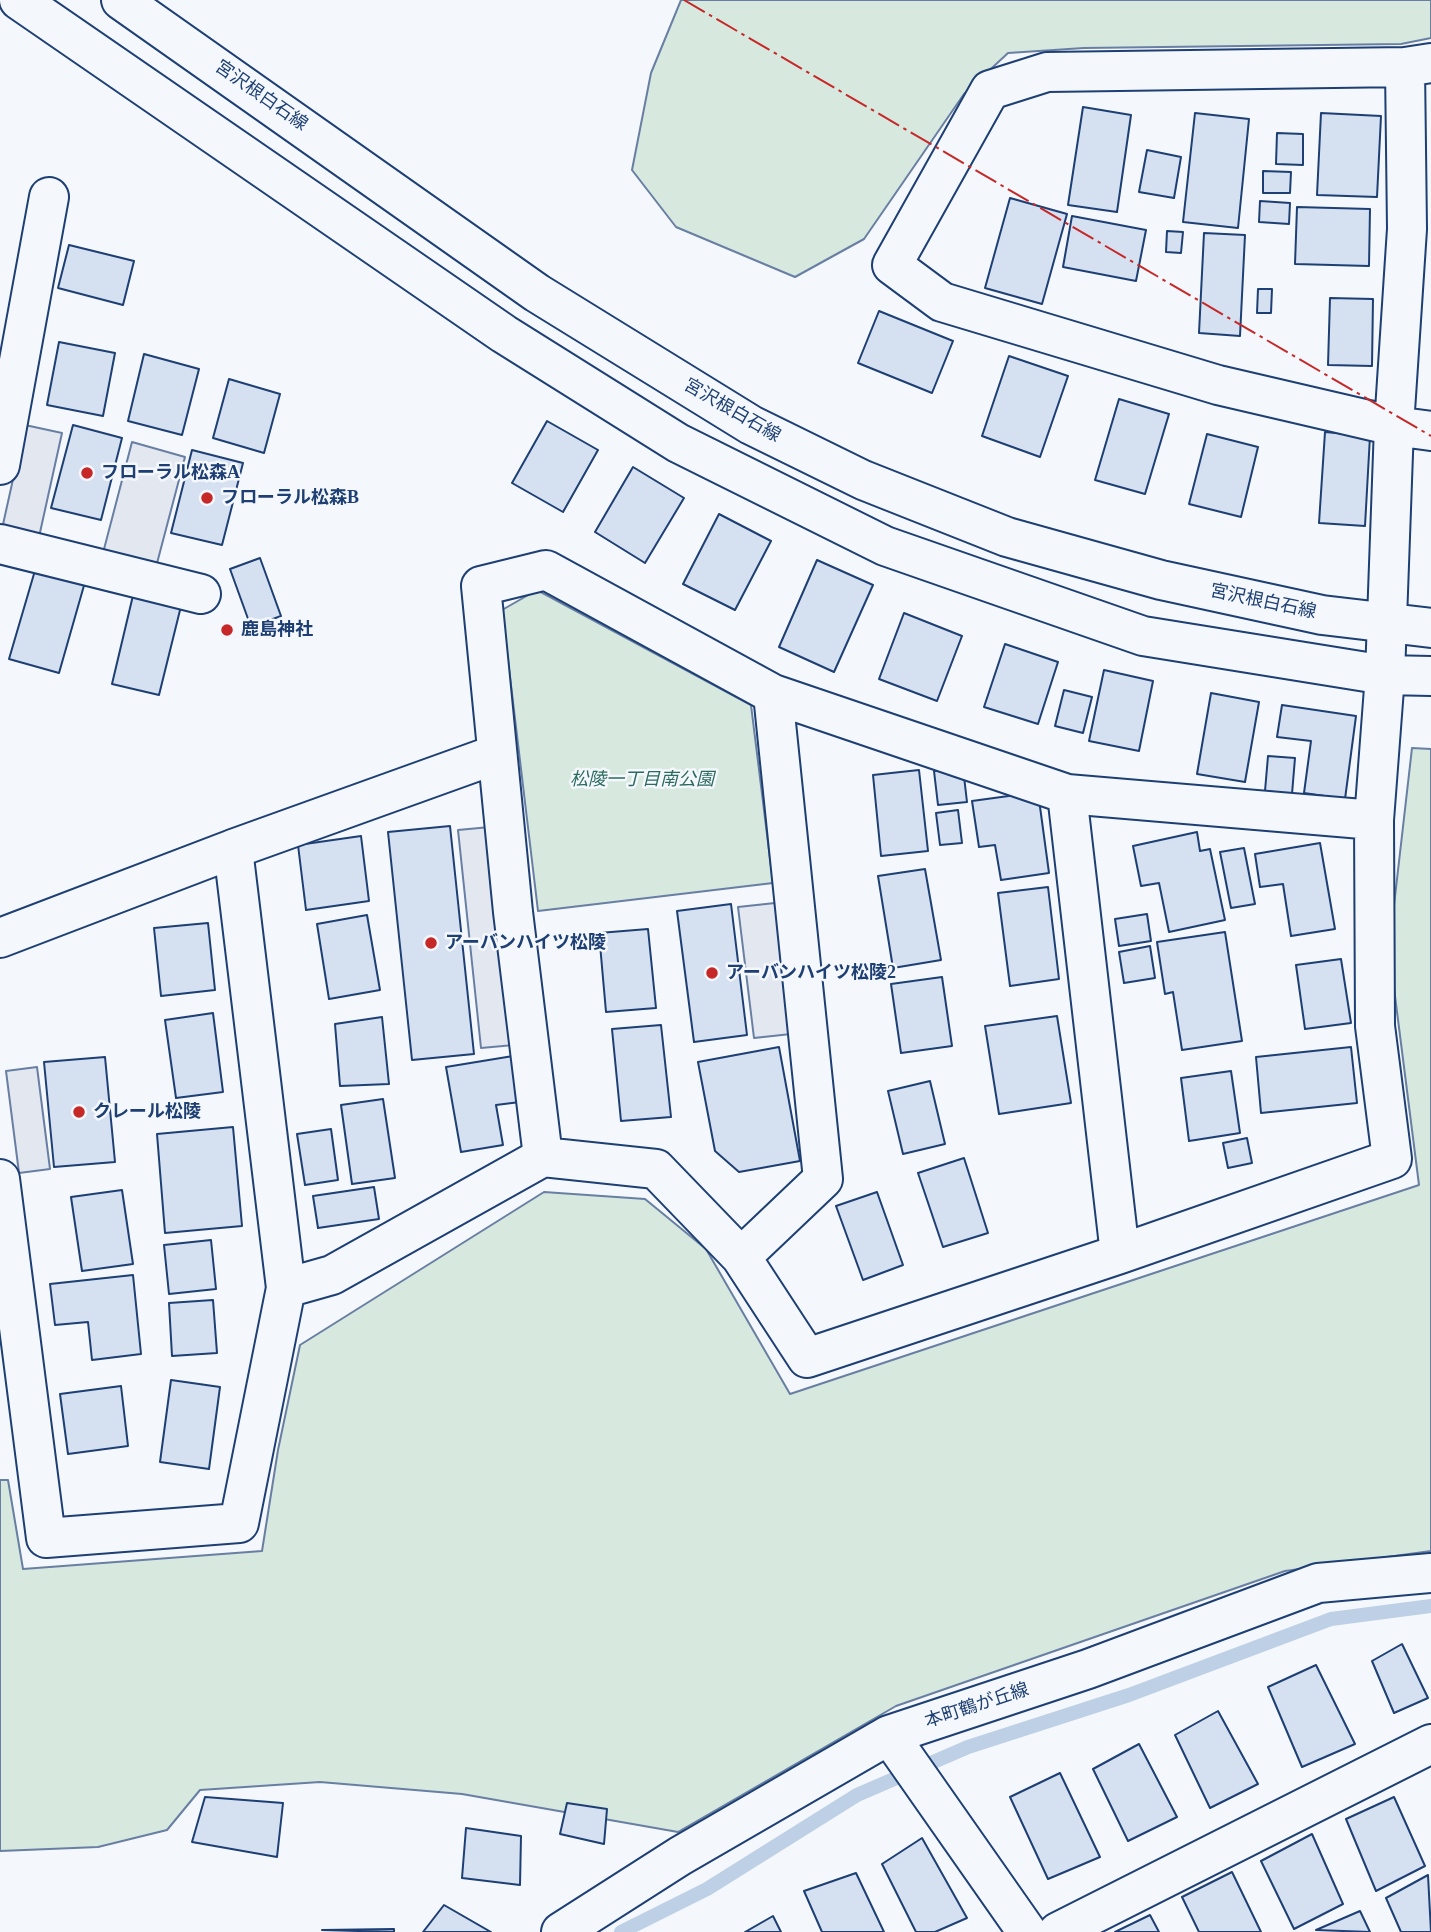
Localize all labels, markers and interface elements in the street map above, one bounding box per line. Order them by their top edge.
street label: 宮沢根白石線 [211,56,311,136]
street label: 宮沢根白石線 [680,375,784,447]
place label: フローラル松森A [101,462,240,484]
marker: フローラル松森A [79,465,95,481]
place label: フローラル松森B [221,487,359,509]
marker: フローラル松森B [199,490,215,506]
street label: 宮沢根白石線 [1208,580,1318,624]
place label: 鹿島神社 [241,619,313,641]
marker: 鹿島神社 [219,622,235,638]
park label: 松陵一丁目南公園 [570,769,714,791]
place label: アーバンハイツ松陵 [445,932,606,954]
marker: アーバンハイツ松陵 [423,935,439,951]
place label: アーバンハイツ松陵2 [726,962,896,984]
marker: アーバンハイツ松陵2 [704,965,720,981]
place label: クレール松陵 [93,1101,201,1123]
marker: クレール松陵 [71,1104,87,1120]
street label: 本町鶴が丘線 [922,1679,1032,1733]

